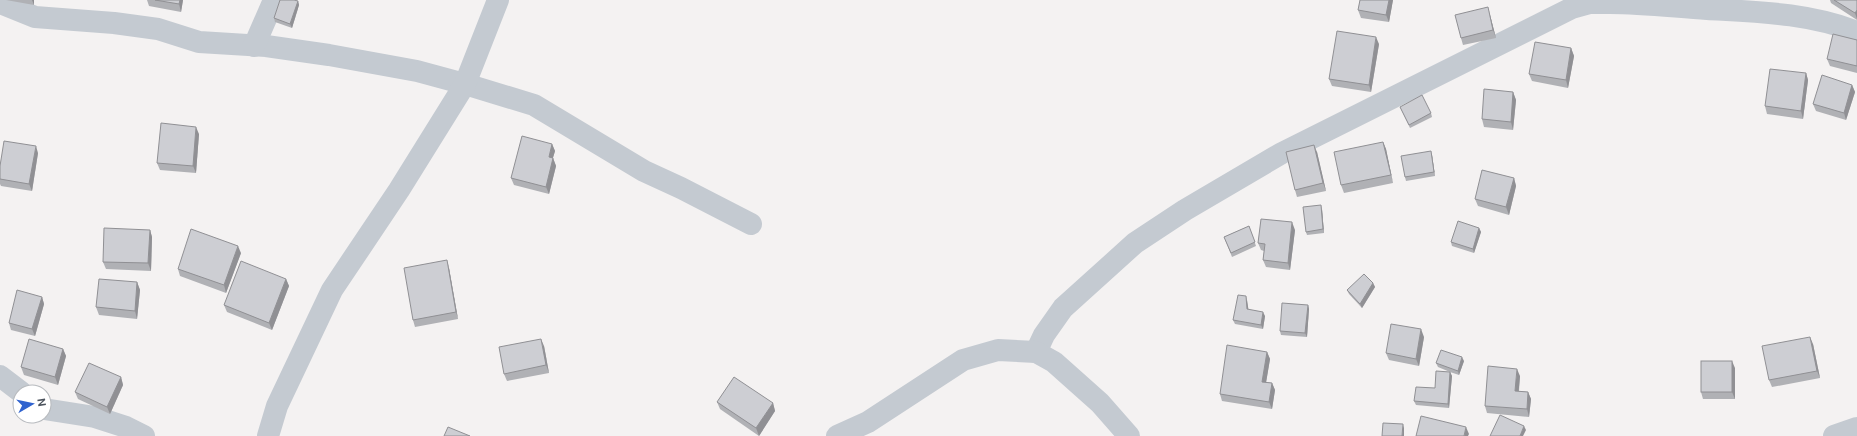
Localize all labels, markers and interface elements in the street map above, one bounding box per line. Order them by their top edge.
north arrow [12,384,52,424]
text: N [34,397,49,407]

